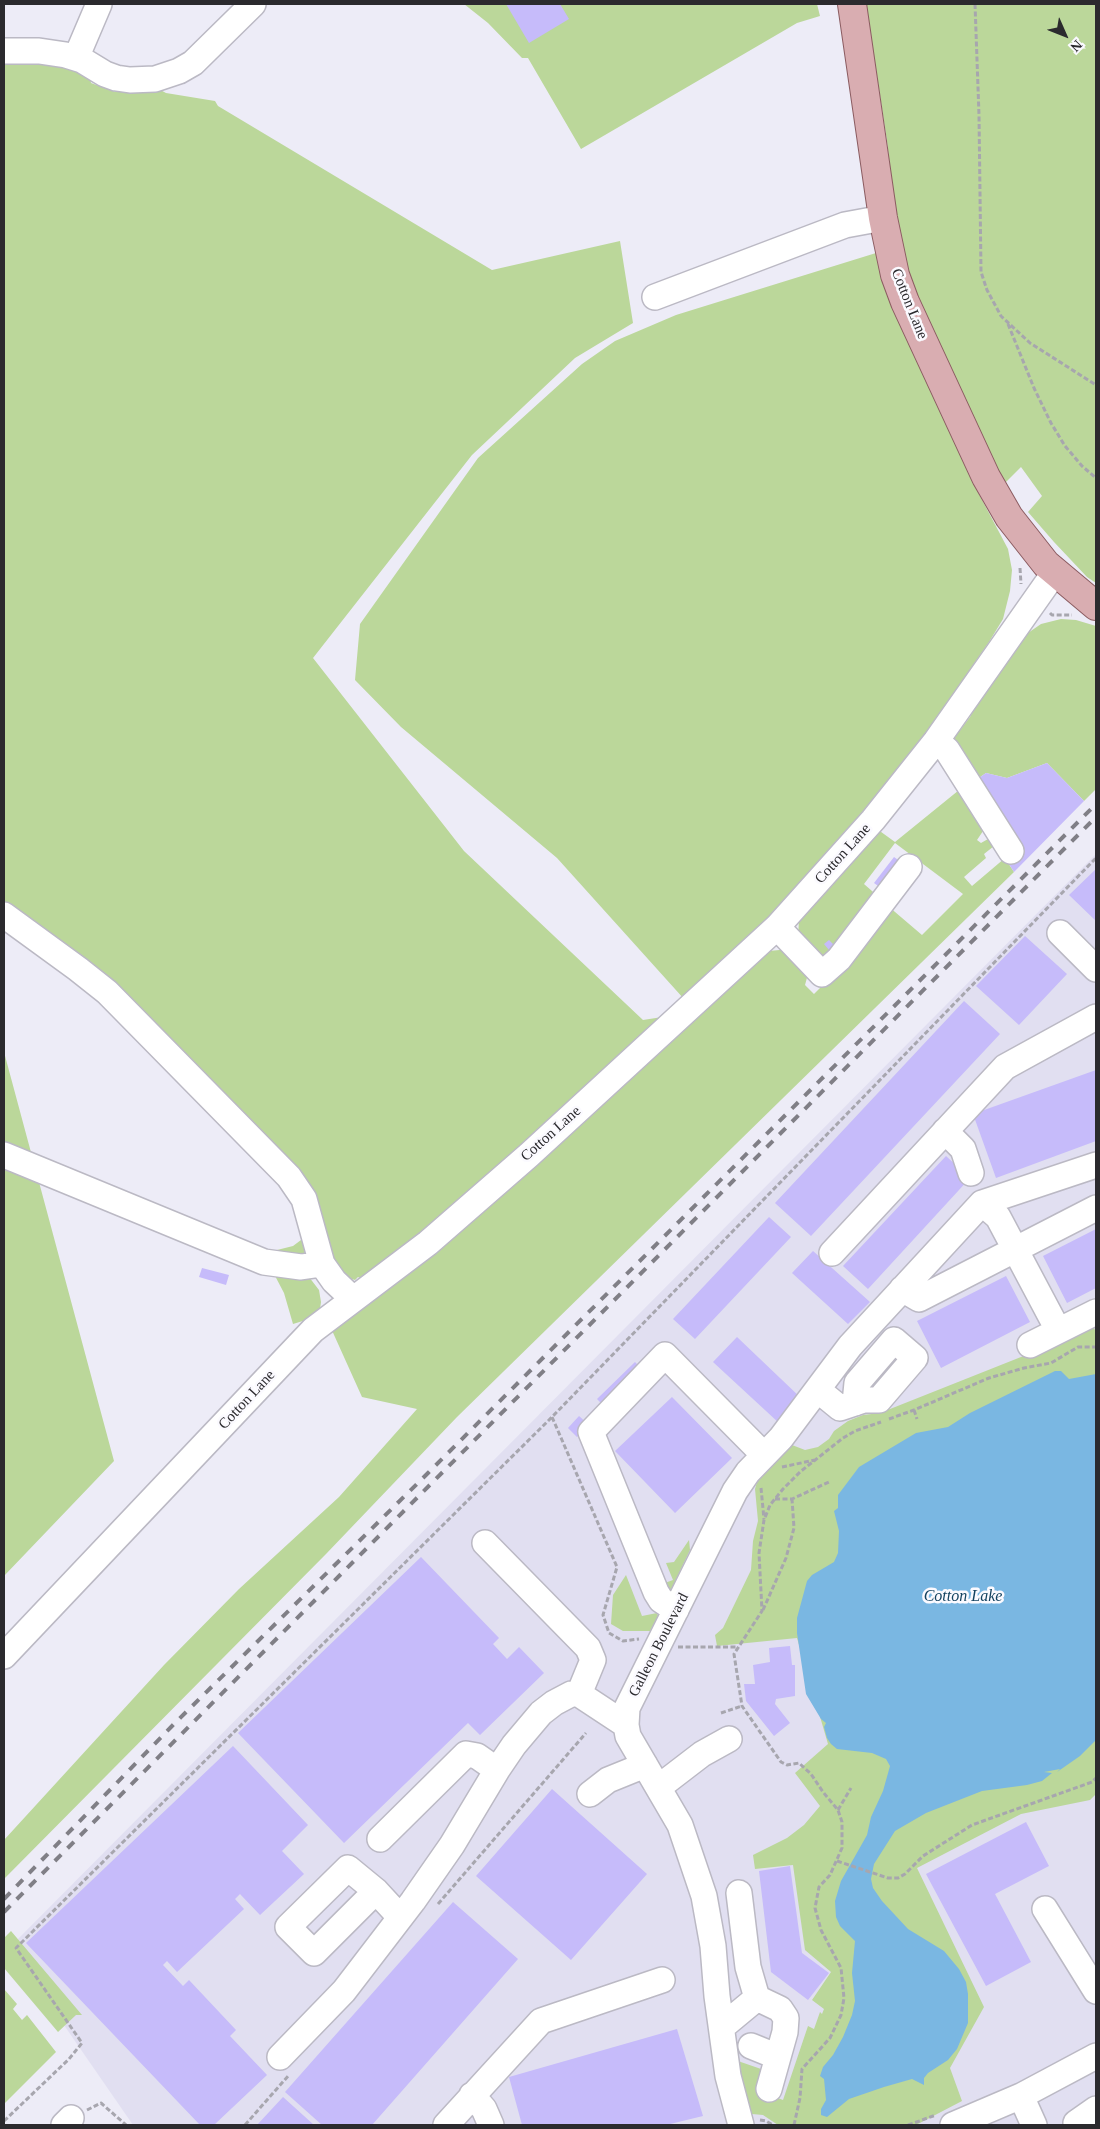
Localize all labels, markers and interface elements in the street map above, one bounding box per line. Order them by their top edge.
north arrow [1040,10,1090,60]
text: N [1067,37,1085,55]
street label: Cotton Lane [887,266,931,342]
street label: Cotton Lane [811,820,875,888]
street label: Cotton Lane [517,1102,585,1166]
street label: Cotton Lane [215,1367,279,1433]
water label: Cotton Lake [924,1587,1002,1607]
street label: Galleon Boulevard [625,1590,693,1700]

